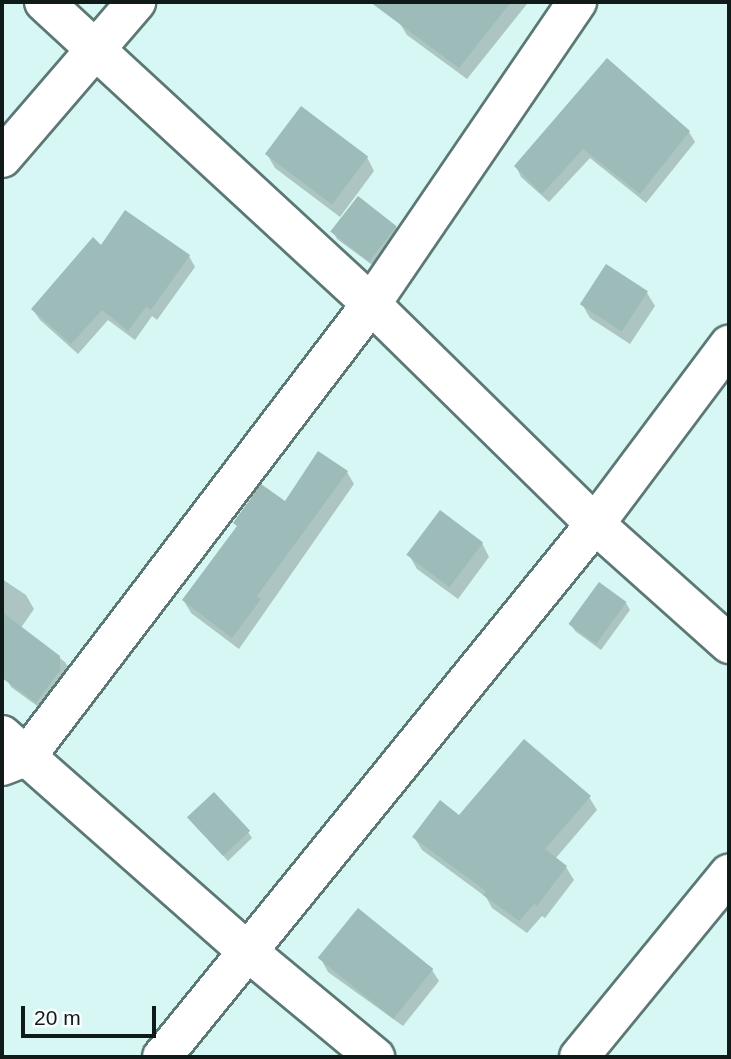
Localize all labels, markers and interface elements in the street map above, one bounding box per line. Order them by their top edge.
scale bar [24,992,159,1036]
text: 20 m [34,1006,81,1029]

